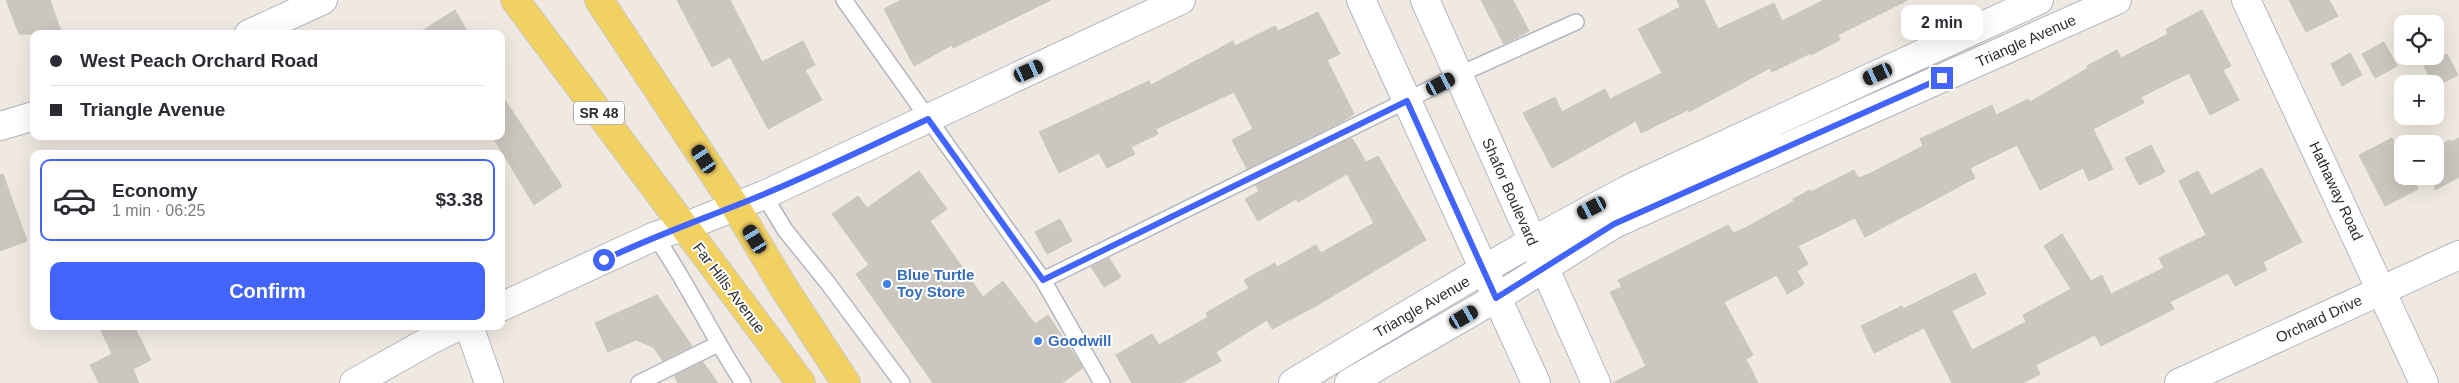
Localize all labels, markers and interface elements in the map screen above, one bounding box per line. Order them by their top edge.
callout: 2 min [1901,5,1983,40]
street label: Triangle Avenue [1973,11,2078,70]
text: 2 min [1921,14,1963,31]
map controls [2394,15,2444,185]
button: locate [2394,15,2444,65]
text: West Peach Orchard Road [80,50,318,71]
car [1012,58,1045,84]
car [1861,61,1894,87]
route end [1931,67,1953,89]
car [1424,71,1457,97]
button: + [2394,75,2444,125]
text: Triangle Avenue [80,99,225,120]
road number: SR 48 [574,102,624,125]
street label: Shafor Boulevard [1479,135,1542,248]
button: − [2394,135,2444,185]
street label: Hathaway Road [2306,139,2367,243]
car [689,142,718,176]
icon: car [52,178,97,223]
text: Economy [112,180,198,201]
text: $3.38 [435,189,483,210]
car [1575,195,1608,221]
text: 1 min · 06:25 [112,202,205,219]
car [740,222,769,256]
street label: Far Hills Avenue [690,239,769,336]
route start [593,249,615,271]
button: Confirm [50,262,485,320]
place label: Blue Turtle Toy Store [897,266,974,300]
street label: Triangle Avenue [1371,272,1473,341]
marker: Blue Turtle Toy Store [881,278,893,290]
street label: Orchard Drive [2273,291,2365,346]
car [1447,303,1480,331]
place label: Goodwill [1048,332,1111,349]
marker: Goodwill [1032,335,1044,347]

